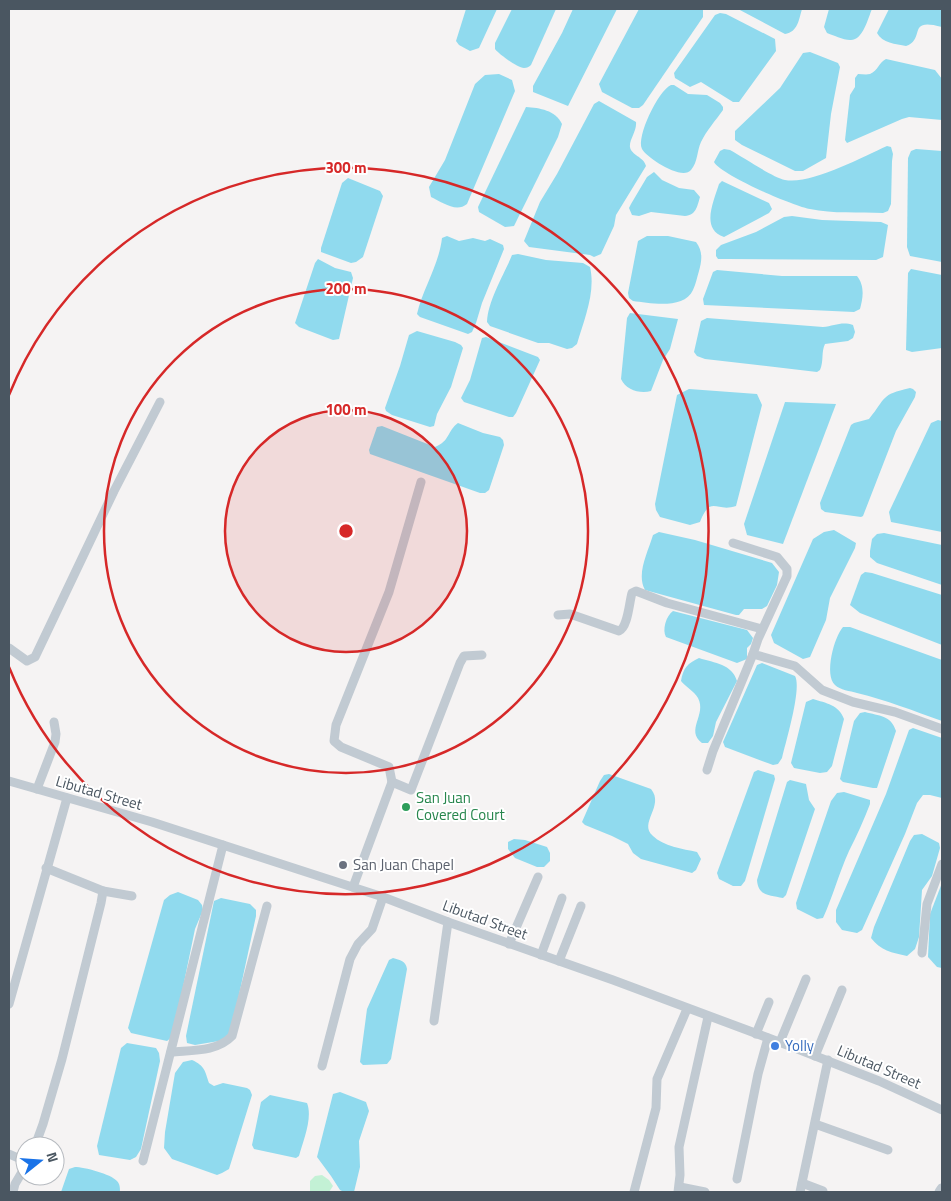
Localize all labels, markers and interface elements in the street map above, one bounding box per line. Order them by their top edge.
text: 300 m [325,156,367,179]
text: 200 m [325,277,367,300]
text: 100 m [325,398,367,421]
centre of rings [337,522,355,540]
street label: Libutad Street [53,769,146,816]
place label: San Juan Covered Court [416,786,505,826]
marker: San Juan Covered Court [400,801,412,813]
place label: San Juan Chapel [353,853,454,876]
marker: San Juan Chapel [337,859,349,871]
street label: Libutad Street [439,894,532,946]
place label: Yolly [785,1034,814,1057]
street label: Libutad Street [834,1039,925,1095]
marker: Yolly [769,1040,781,1052]
north arrow [15,1136,65,1186]
text: N [41,1149,64,1165]

